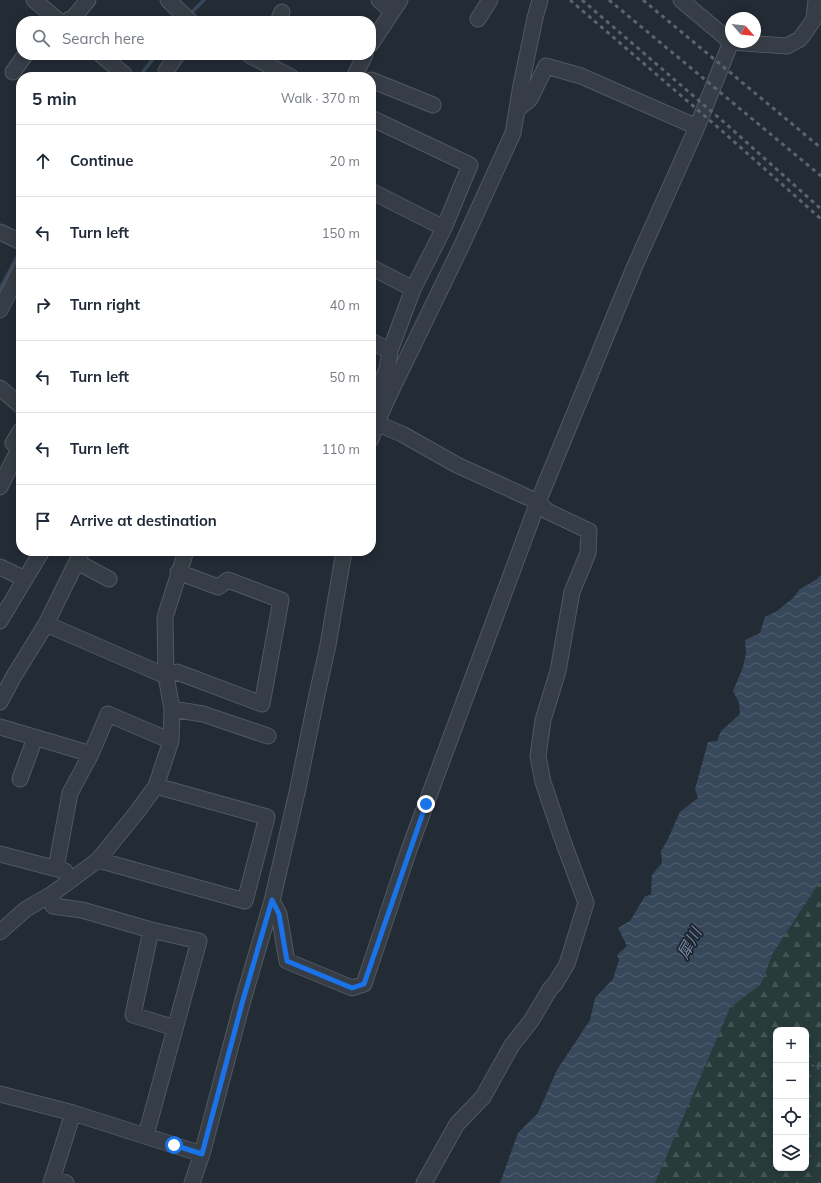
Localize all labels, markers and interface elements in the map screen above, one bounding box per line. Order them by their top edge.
north arrow [725,12,761,48]
search box [16,16,376,60]
icon: search [30,27,52,49]
text: Search here [62,29,144,48]
text: 5 min [32,88,77,109]
text: Walk · 370 m [281,90,360,106]
icon: ahead [32,150,54,172]
text: Continue [70,151,133,170]
text: 20 m [330,153,360,169]
icon: left [32,222,54,244]
text: Turn left [70,223,129,242]
text: 150 m [322,225,360,241]
icon: right [32,294,54,316]
text: Turn right [70,295,140,314]
text: 40 m [330,297,360,313]
icon: left [32,366,54,388]
text: Turn left [70,367,129,386]
text: 50 m [330,369,360,385]
icon: left [32,438,54,460]
text: Turn left [70,439,129,458]
text: 110 m [322,441,360,457]
icon: arrive [32,510,54,532]
text: Arrive at destination [70,511,217,530]
route end [417,795,435,813]
water label: 犀川 [672,922,706,962]
map controls [773,1027,809,1171]
button: + [773,1027,809,1063]
button: − [773,1063,809,1099]
button: locate [773,1099,809,1135]
button: layers [773,1135,809,1171]
route start [165,1136,183,1154]

